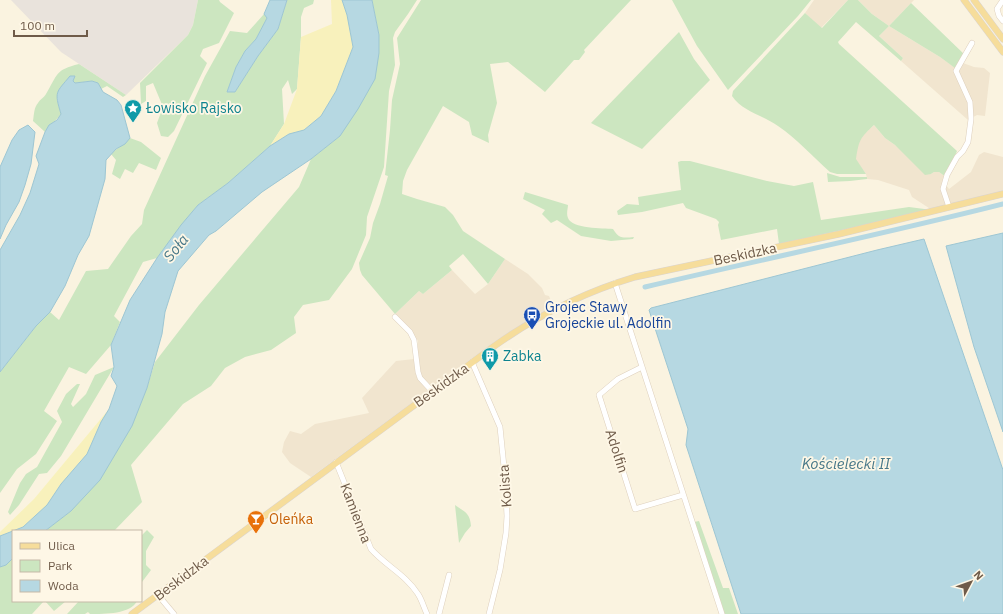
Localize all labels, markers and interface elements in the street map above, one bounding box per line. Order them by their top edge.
scale bar [14,12,87,38]
text: 100 m [20,18,55,33]
place icon: Łowisko Rajsko [123,98,143,123]
place label: Łowisko Rajsko [145,99,242,117]
water label: Soła [159,230,192,265]
street label: Beskidzka [712,238,779,269]
place label: Grojec Stawy Grojeckie ul. Adolfin [545,298,671,332]
bus stop icon: Grojec Stawy Grojeckie ul. Adolfin [522,305,542,330]
building icon: Zabka [480,346,500,371]
place label: Zabka [503,347,542,365]
street label: Beskidzka [410,359,473,411]
street label: Adolfin [602,427,632,475]
water label: Kościelecki II [802,454,892,473]
street label: Kolista [494,464,515,508]
street label: Kamienna [336,480,376,546]
bar icon: Oleńka [246,509,266,534]
place label: Oleńka [269,510,314,528]
legend [12,530,142,602]
text: Ulica [48,538,75,553]
street label: Beskidzka [150,551,212,604]
text: Park [48,558,73,573]
north arrow [951,562,991,602]
text: N [971,568,986,583]
text: Woda [48,578,79,593]

